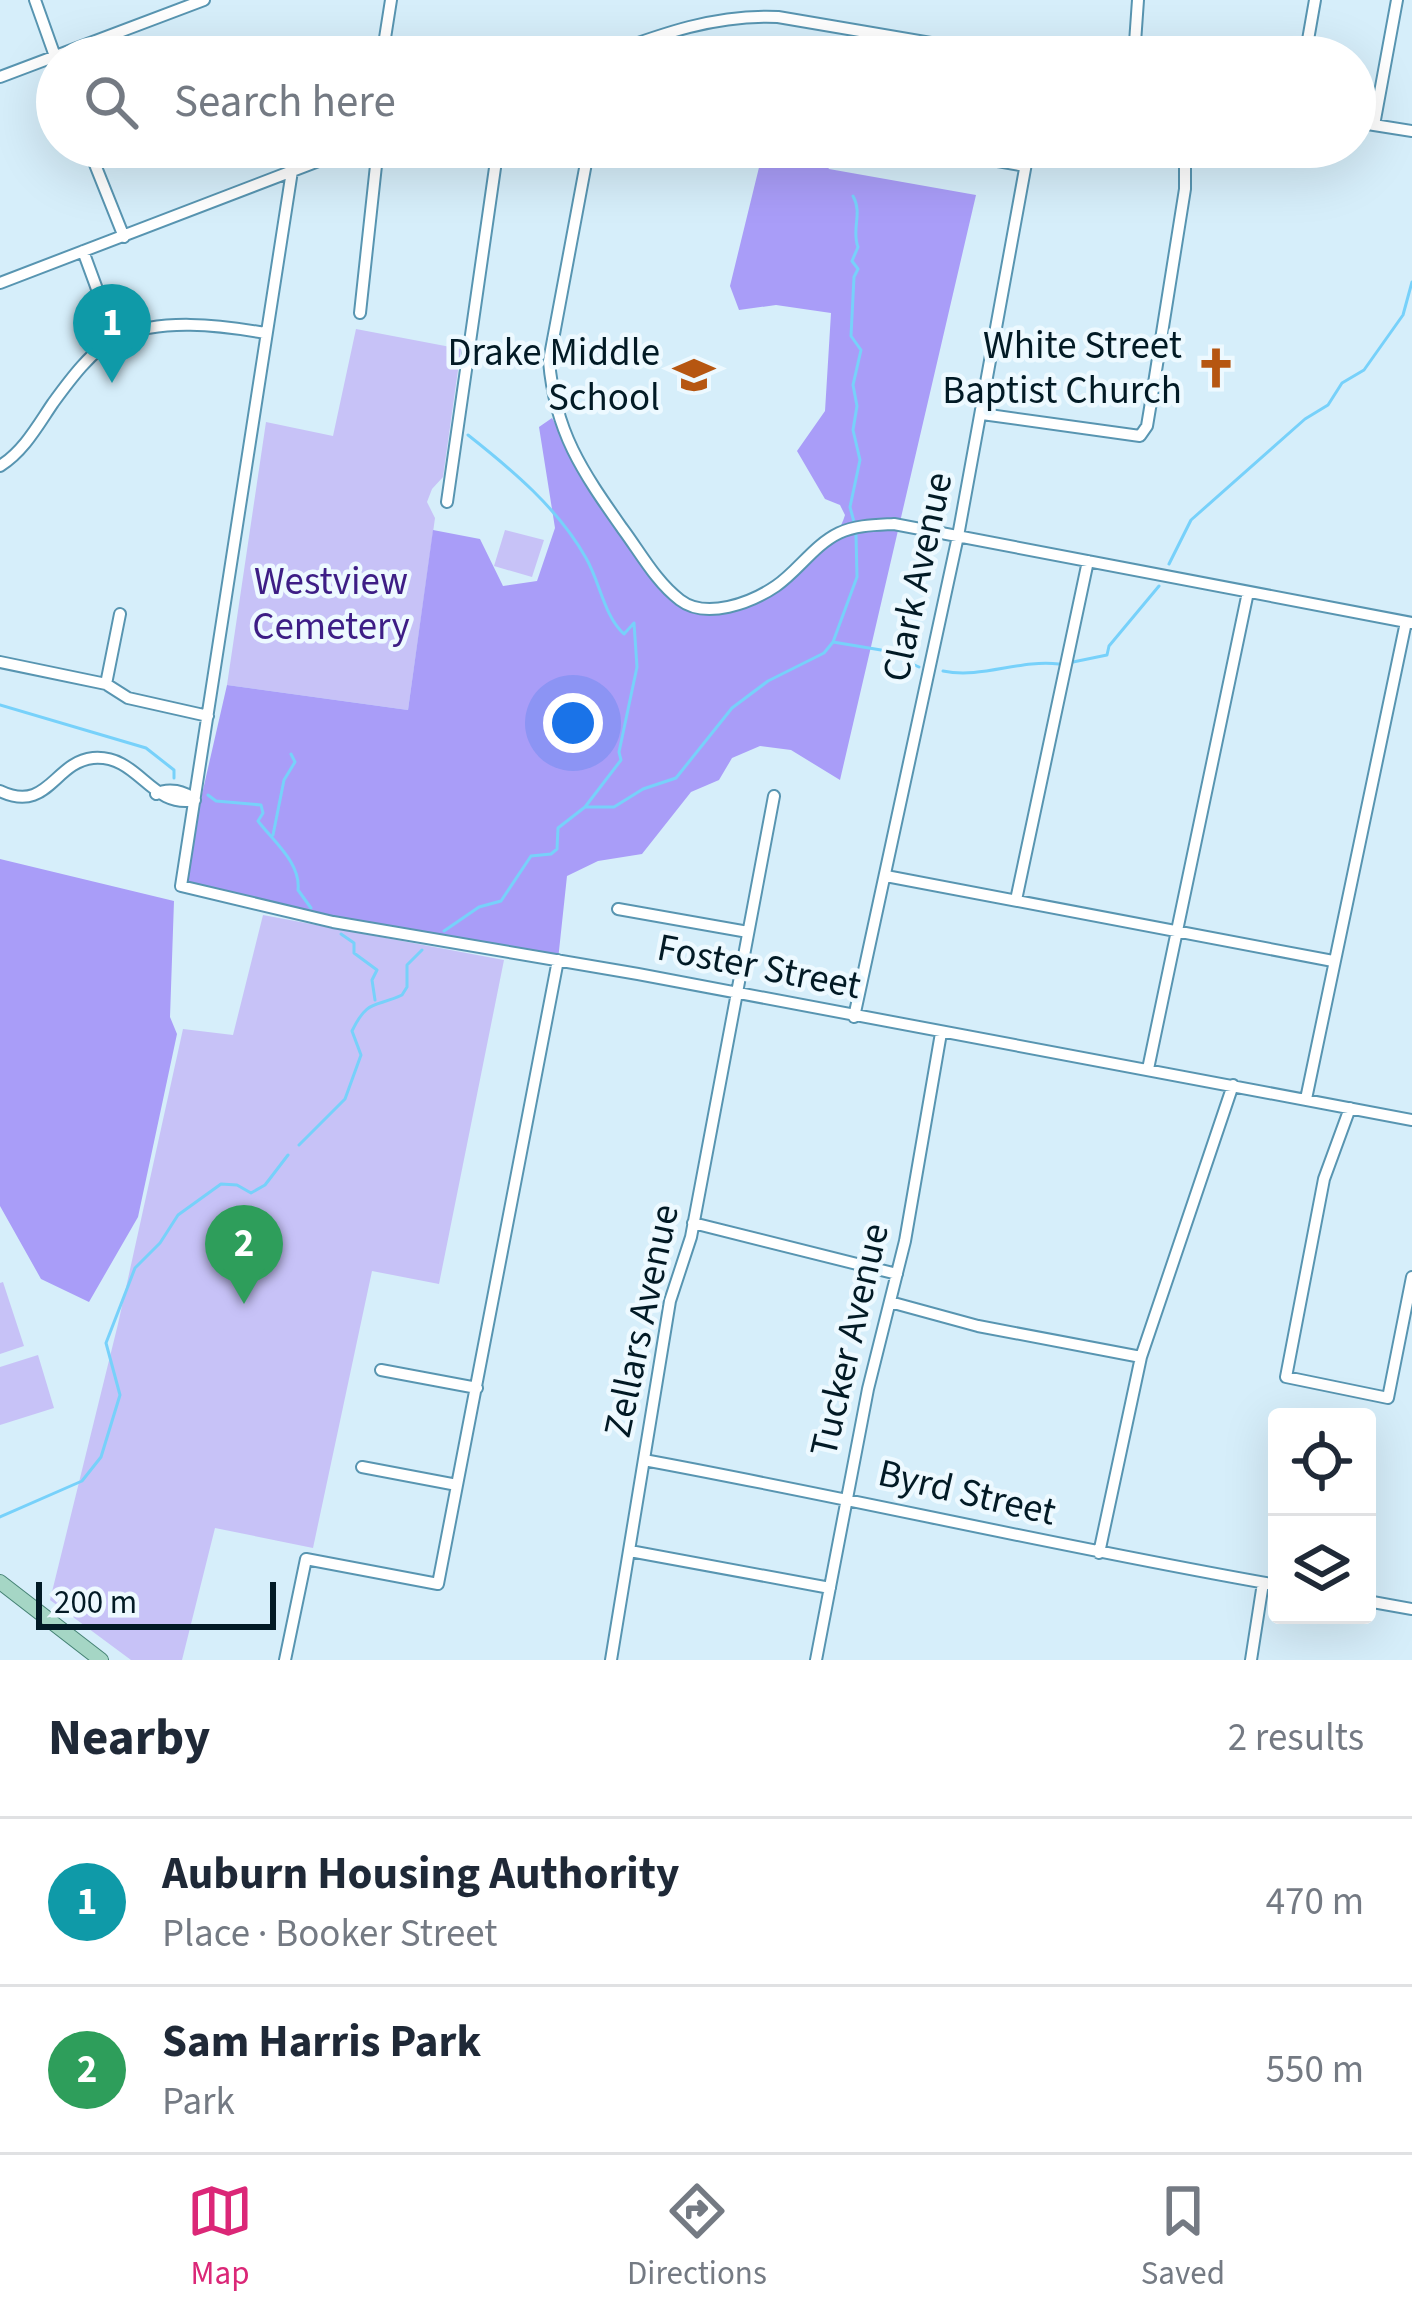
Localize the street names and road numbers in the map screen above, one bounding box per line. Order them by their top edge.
street label: Clark Avenue [868,467,968,687]
street label: Foster Street [652,920,866,1014]
street label: Zellars Avenue [590,1199,694,1443]
street label: Tucker Avenue [796,1218,904,1462]
street label: Byrd Street [873,1445,1061,1541]

